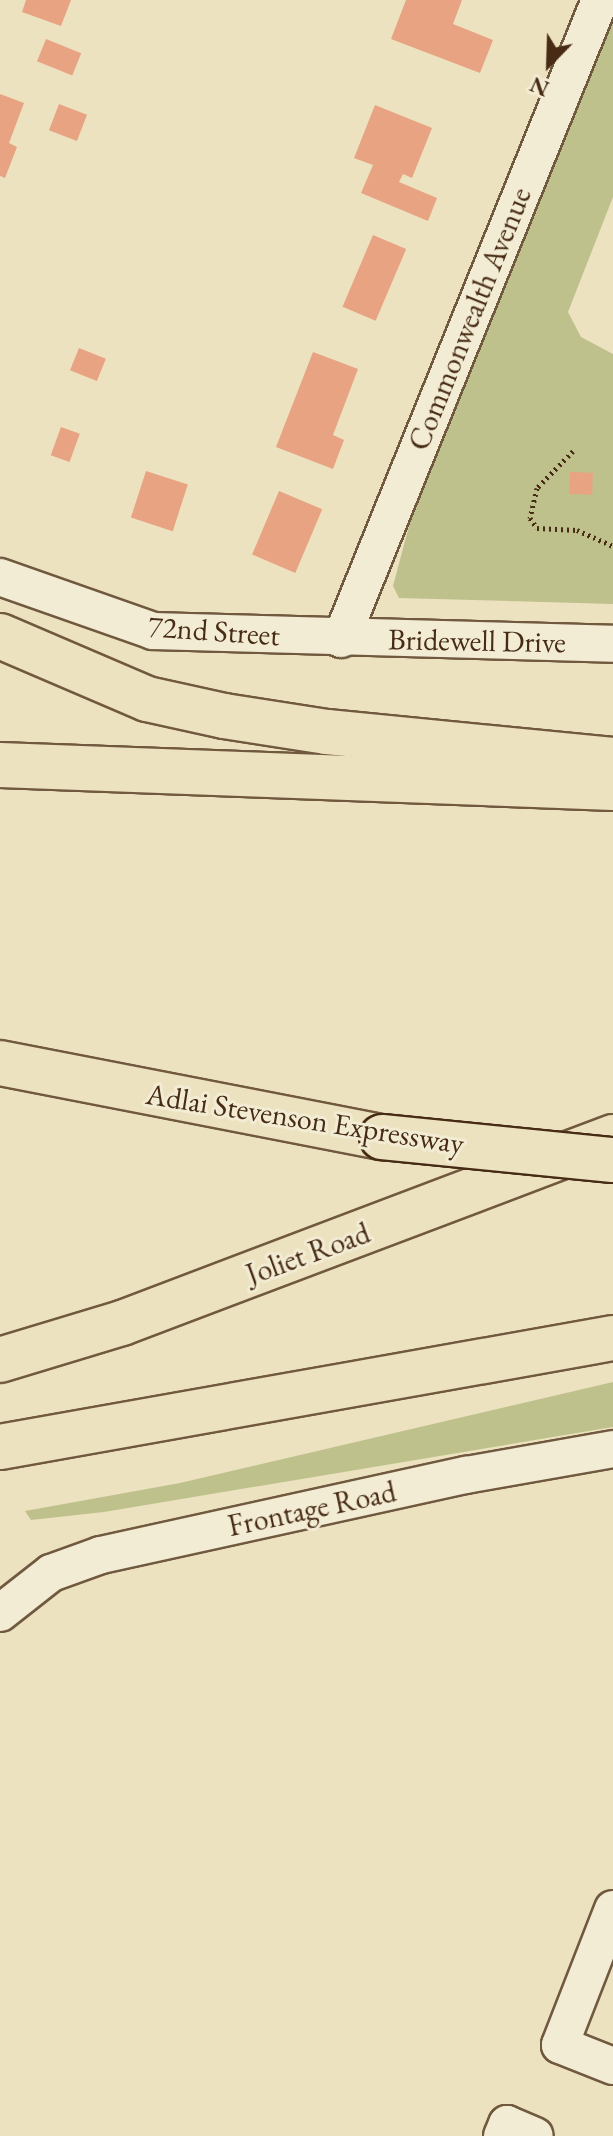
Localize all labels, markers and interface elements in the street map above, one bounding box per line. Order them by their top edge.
north arrow [509,24,589,104]
text: N [526,70,553,103]
street label: Commonwealth Avenue [401,182,539,456]
street label: 72nd Street [147,608,281,654]
street label: Bridewell Drive [388,621,566,661]
street label: Adlai Stevenson Expressway [144,1076,466,1162]
street label: Joliet Road [241,1215,375,1293]
street label: Frontage Road [225,1474,399,1544]

